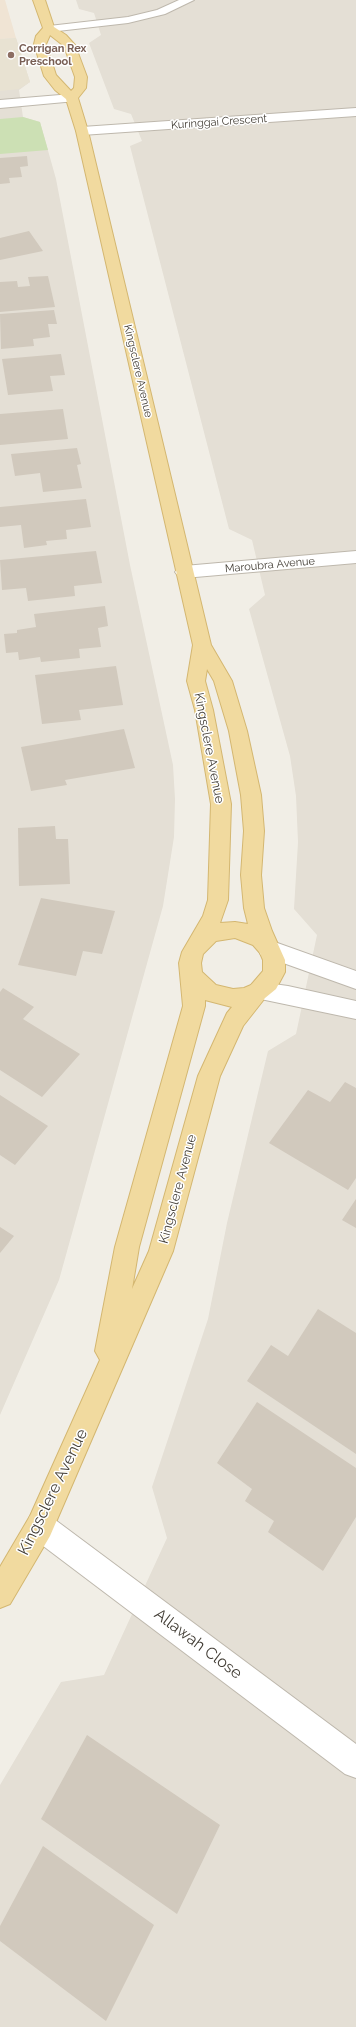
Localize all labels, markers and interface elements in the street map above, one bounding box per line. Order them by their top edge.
place label: Corrigan Rex Preschool [19,42,86,68]
marker: Corrigan Rex Preschool [6,50,16,60]
street label: Kuringgai Crescent [170,112,268,132]
street label: Kingsclere Avenue [121,323,155,419]
street label: Maroubra Avenue [224,554,316,576]
street label: Kingsclere Avenue [191,691,227,805]
street label: Kingsclere Avenue [156,1133,200,1245]
street label: Kingsclere Avenue [14,1426,92,1558]
street label: Allawah Close [150,1605,246,1683]

